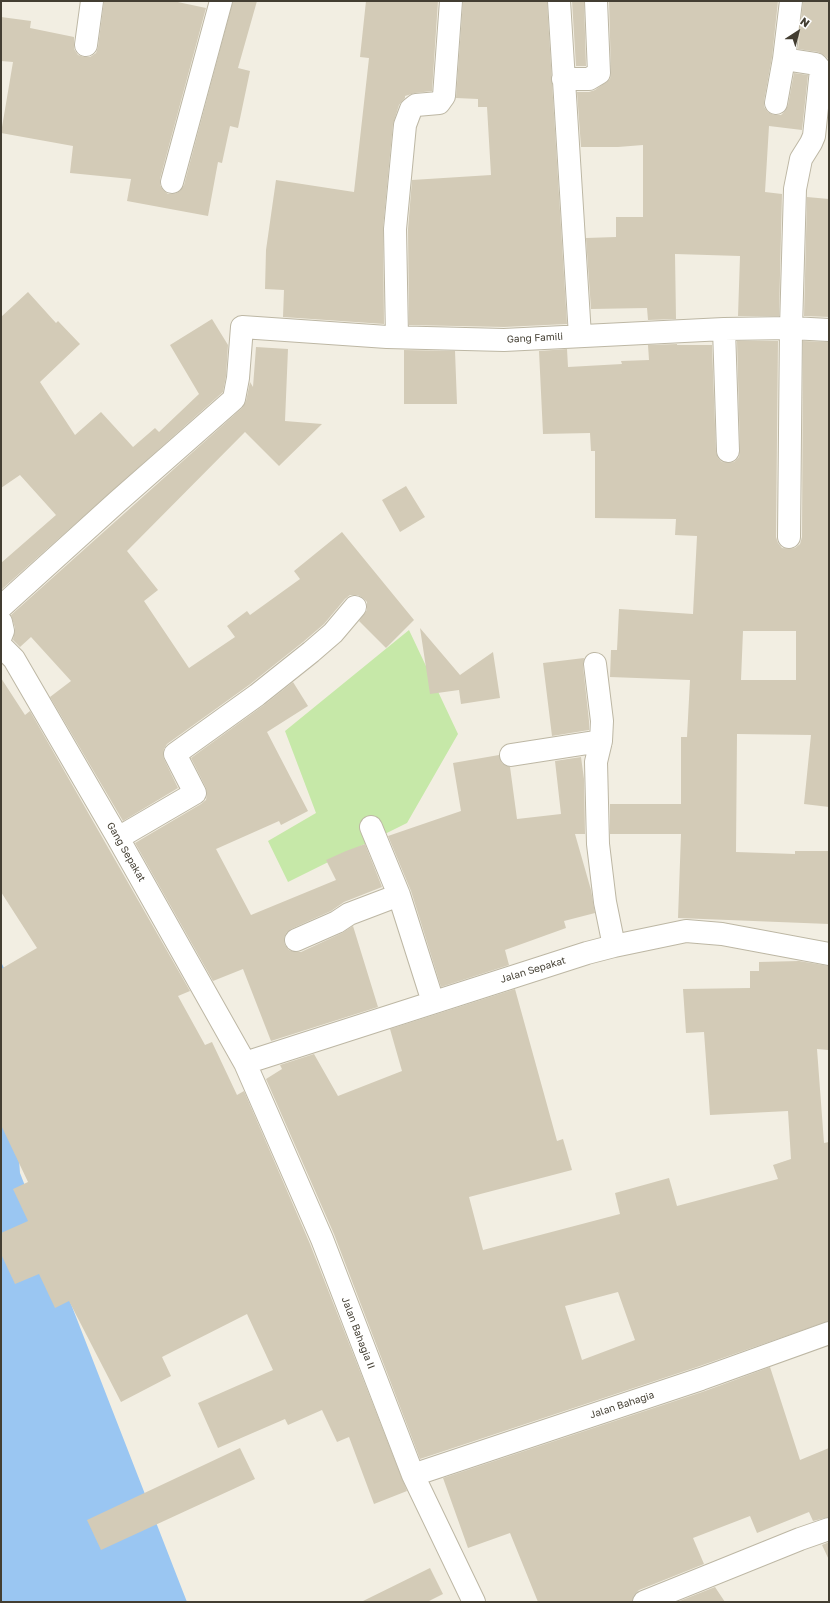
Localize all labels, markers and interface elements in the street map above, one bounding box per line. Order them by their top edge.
north arrow [778,12,818,52]
text: N [798,14,813,30]
street label: Gang Famili [507,331,563,345]
street label: Gang Sepakat [104,820,148,884]
street label: Jalan Sepakat [499,954,567,986]
street label: Jalan Bahagia II [339,1295,377,1371]
street label: Jalan Bahagia [588,1389,656,1421]

